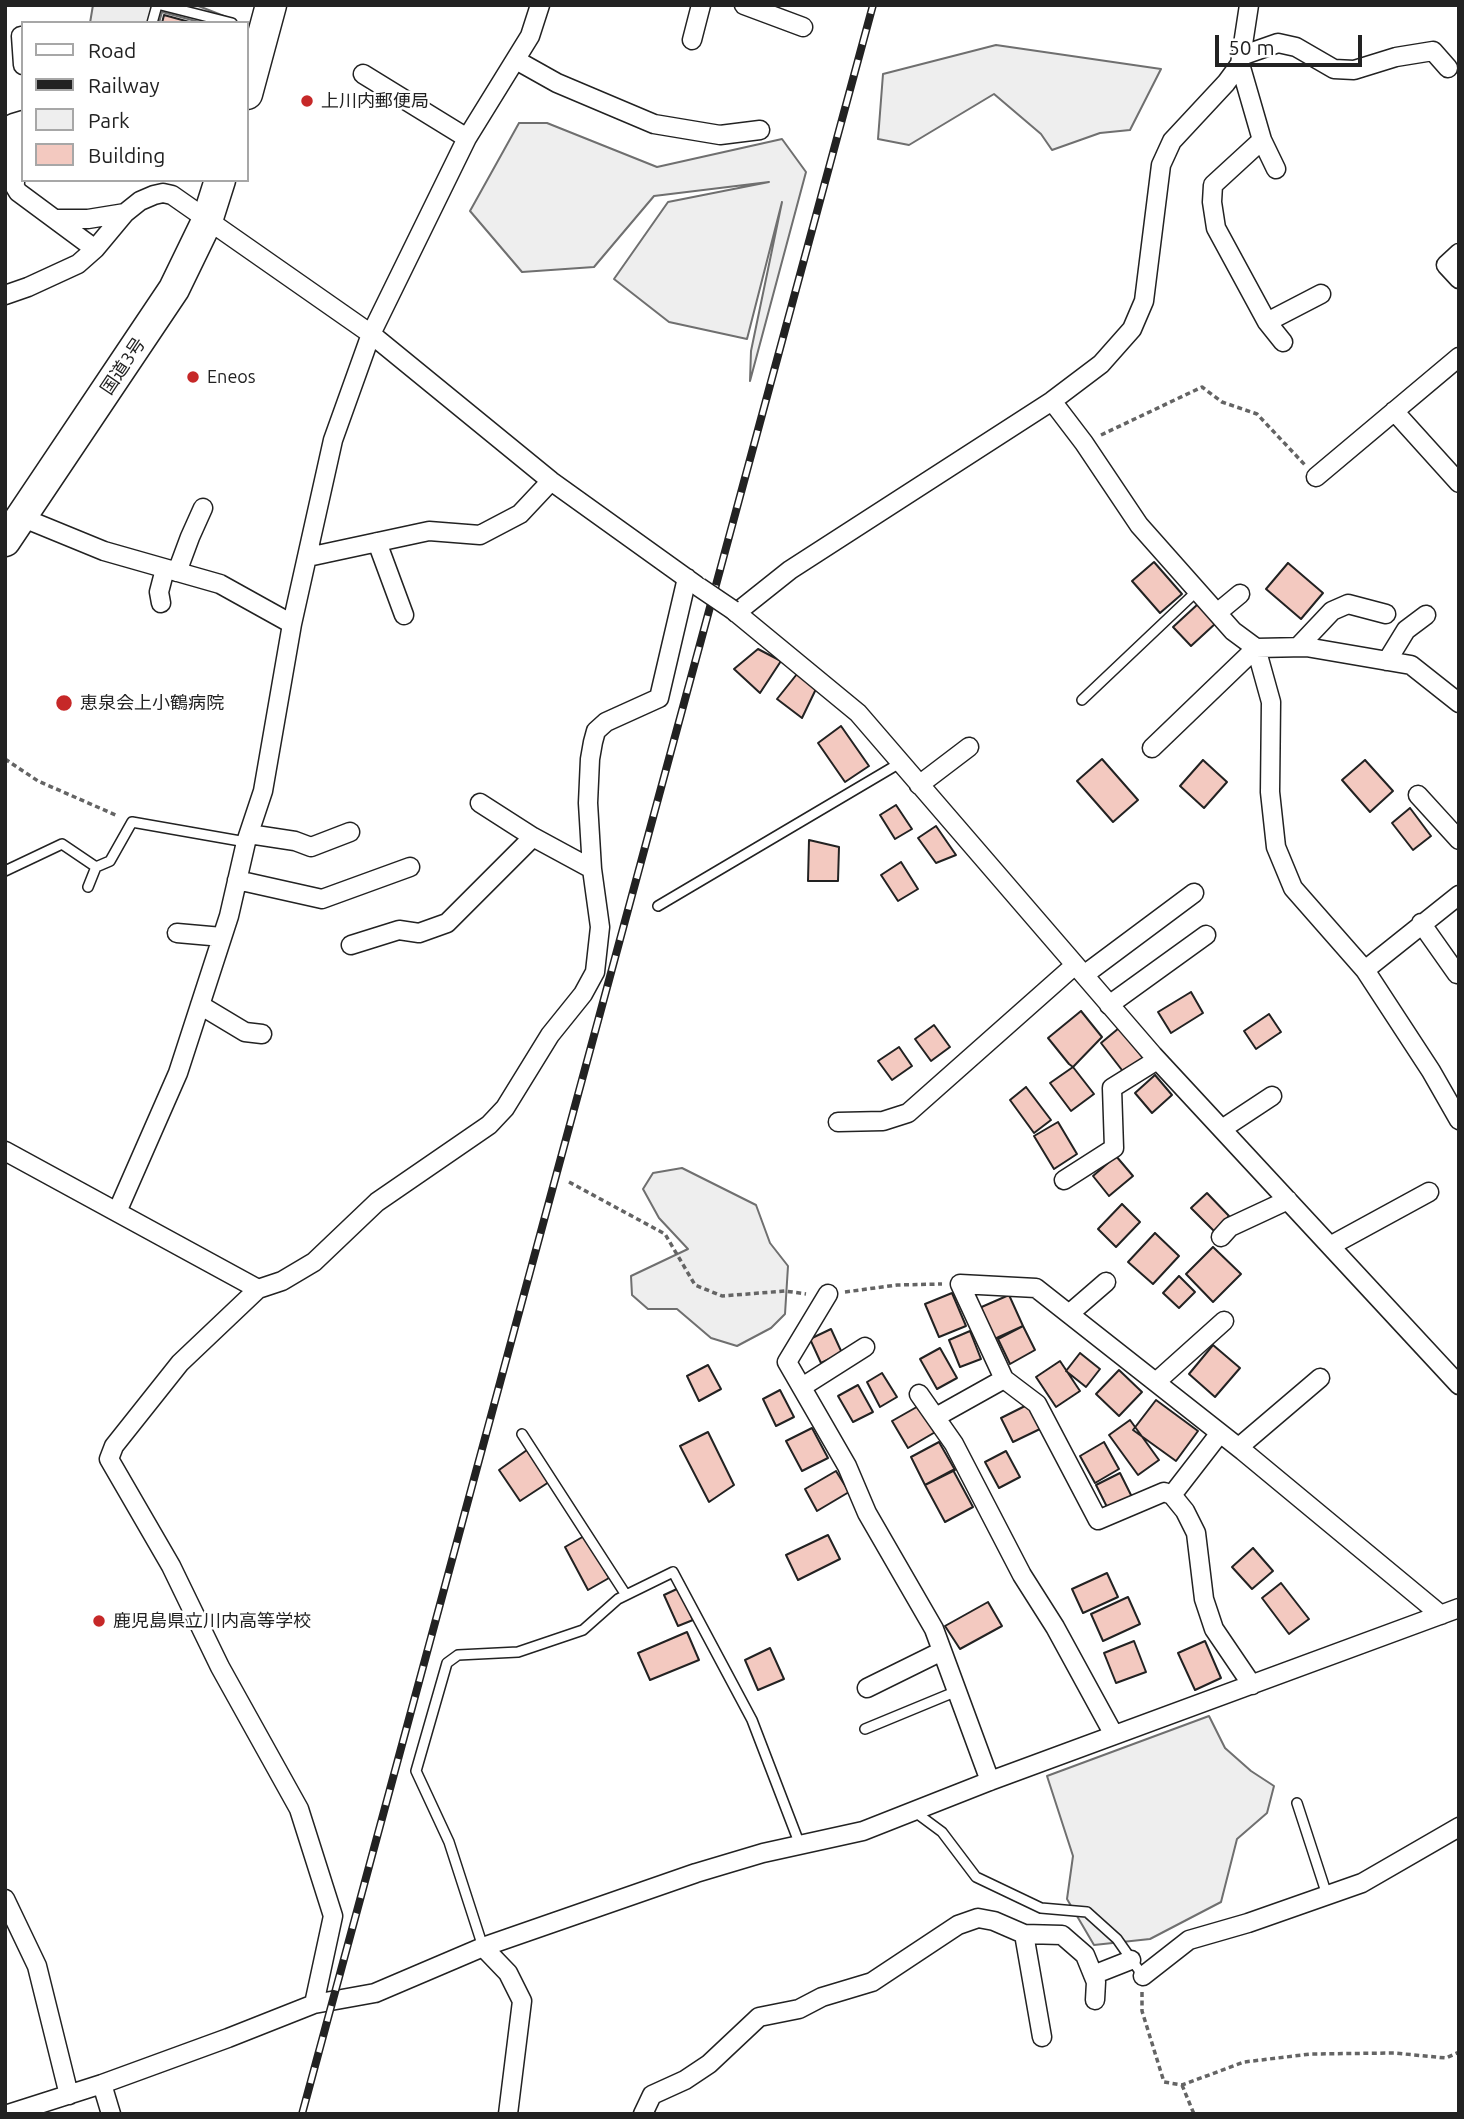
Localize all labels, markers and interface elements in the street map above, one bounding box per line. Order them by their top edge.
legend [21,21,248,182]
scale bar [1219,21,1366,65]
text: 50 m [1228,35,1275,59]
text: Road [88,38,136,62]
text: Railway [88,73,160,97]
place label: 上川内郵便局 [321,90,429,112]
marker: 上川内郵便局 [299,93,315,109]
text: Park [88,108,130,132]
text: Building [88,143,165,167]
street label: 国道3号 [96,333,150,399]
place label: Eneos [207,366,256,388]
marker: Eneos [185,369,201,385]
place label: 恵泉会上小鶴病院 [80,692,224,714]
marker: 恵泉会上小鶴病院 [54,693,74,713]
place label: 鹿児島県立川内高等学校 [113,1610,311,1632]
marker: 鹿児島県立川内高等学校 [91,1613,107,1629]

